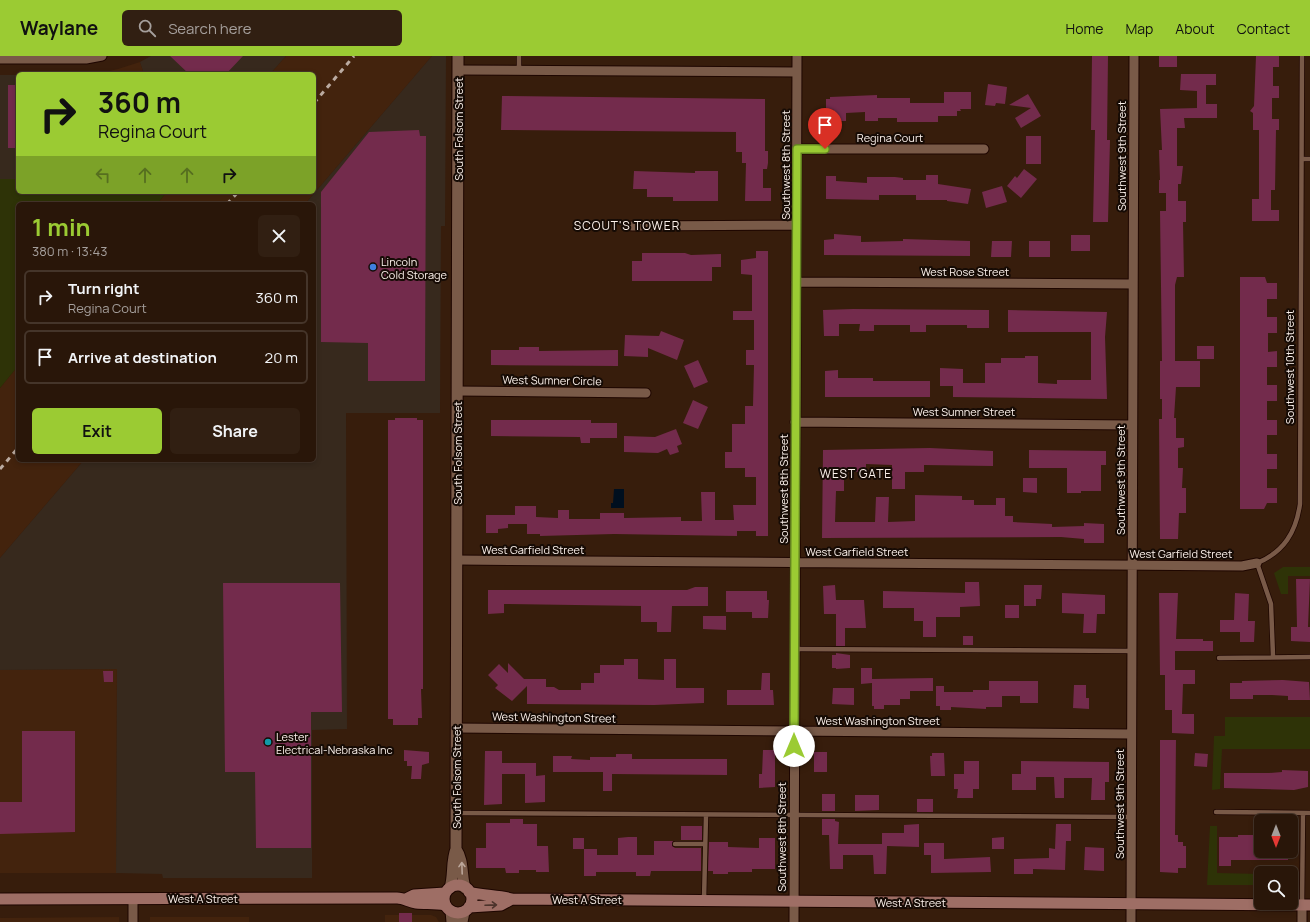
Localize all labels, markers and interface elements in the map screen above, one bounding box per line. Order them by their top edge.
search box [122,10,402,46]
text: Waylane [20,15,98,41]
icon: search [136,17,158,39]
text: Search here [168,18,252,39]
text: Home [1066,19,1103,38]
text: Map [1125,19,1153,38]
text: About [1175,19,1215,38]
text: Contact [1237,19,1290,38]
street label: South Folsom Street [451,77,466,181]
text: 360 m [98,83,181,121]
icon: right [32,88,84,140]
street label: Southwest 9th Street [1114,101,1129,211]
pin [808,108,842,149]
street label: Southwest 8th Street [778,110,793,220]
icon: arrive [814,114,836,136]
text: Regina Court [98,119,207,143]
street label: Regina Court [857,130,923,145]
icon: left [92,164,114,186]
icon: ahead [134,164,156,186]
icon: ahead [176,164,198,186]
icon: right [218,164,240,186]
text: 1 min [32,210,91,243]
button: close [258,215,300,257]
district label: SCOUT'S TOWER [574,217,680,234]
text: 380 m · 13:43 [32,242,107,260]
place label: Lincoln Cold Storage [381,254,448,282]
marker: Lincoln Cold Storage [368,262,378,272]
street label: West Rose Street [921,264,1009,279]
text: Turn right [68,278,139,299]
icon: right [34,286,56,308]
text: 360 m [256,287,298,308]
text: Regina Court [68,299,147,317]
street label: Southwest 10th Street [1282,310,1297,424]
icon: arrive [34,346,56,368]
text: Arrive at destination [68,347,217,368]
text: 20 m [265,347,298,368]
street label: West Sumner Circle [502,372,602,388]
street label: South Folsom Street [450,401,465,505]
street label: West Sumner Street [913,404,1015,419]
button: Exit [32,408,162,454]
button: Share [170,408,300,454]
street label: Southwest 9th Street [1113,425,1128,535]
street label: Southwest 8th Street [776,434,791,544]
district label: WEST GATE [820,465,892,482]
street label: West Garfield Street [482,542,584,557]
street label: West Garfield Street [806,544,908,559]
street label: West Garfield Street [1130,546,1232,561]
street label: West Washington Street [492,708,616,726]
street label: West Washington Street [816,713,940,728]
street label: South Folsom Street [449,725,464,829]
position arrow [773,725,815,767]
place label: Lester Electrical-Nebraska Inc [276,729,393,757]
marker: Lester Electrical-Nebraska Inc [263,737,273,747]
street label: Southwest 9th Street [1112,749,1127,859]
street label: Southwest 8th Street [774,782,789,892]
north arrow [1254,814,1298,858]
map controls [1254,814,1298,910]
one-way arrow [458,862,466,875]
button: search [1254,866,1298,910]
street label: West A Street [168,891,238,906]
street label: West A Street [552,892,622,907]
street label: West A Street [876,895,946,910]
one-way arrow [484,901,497,909]

